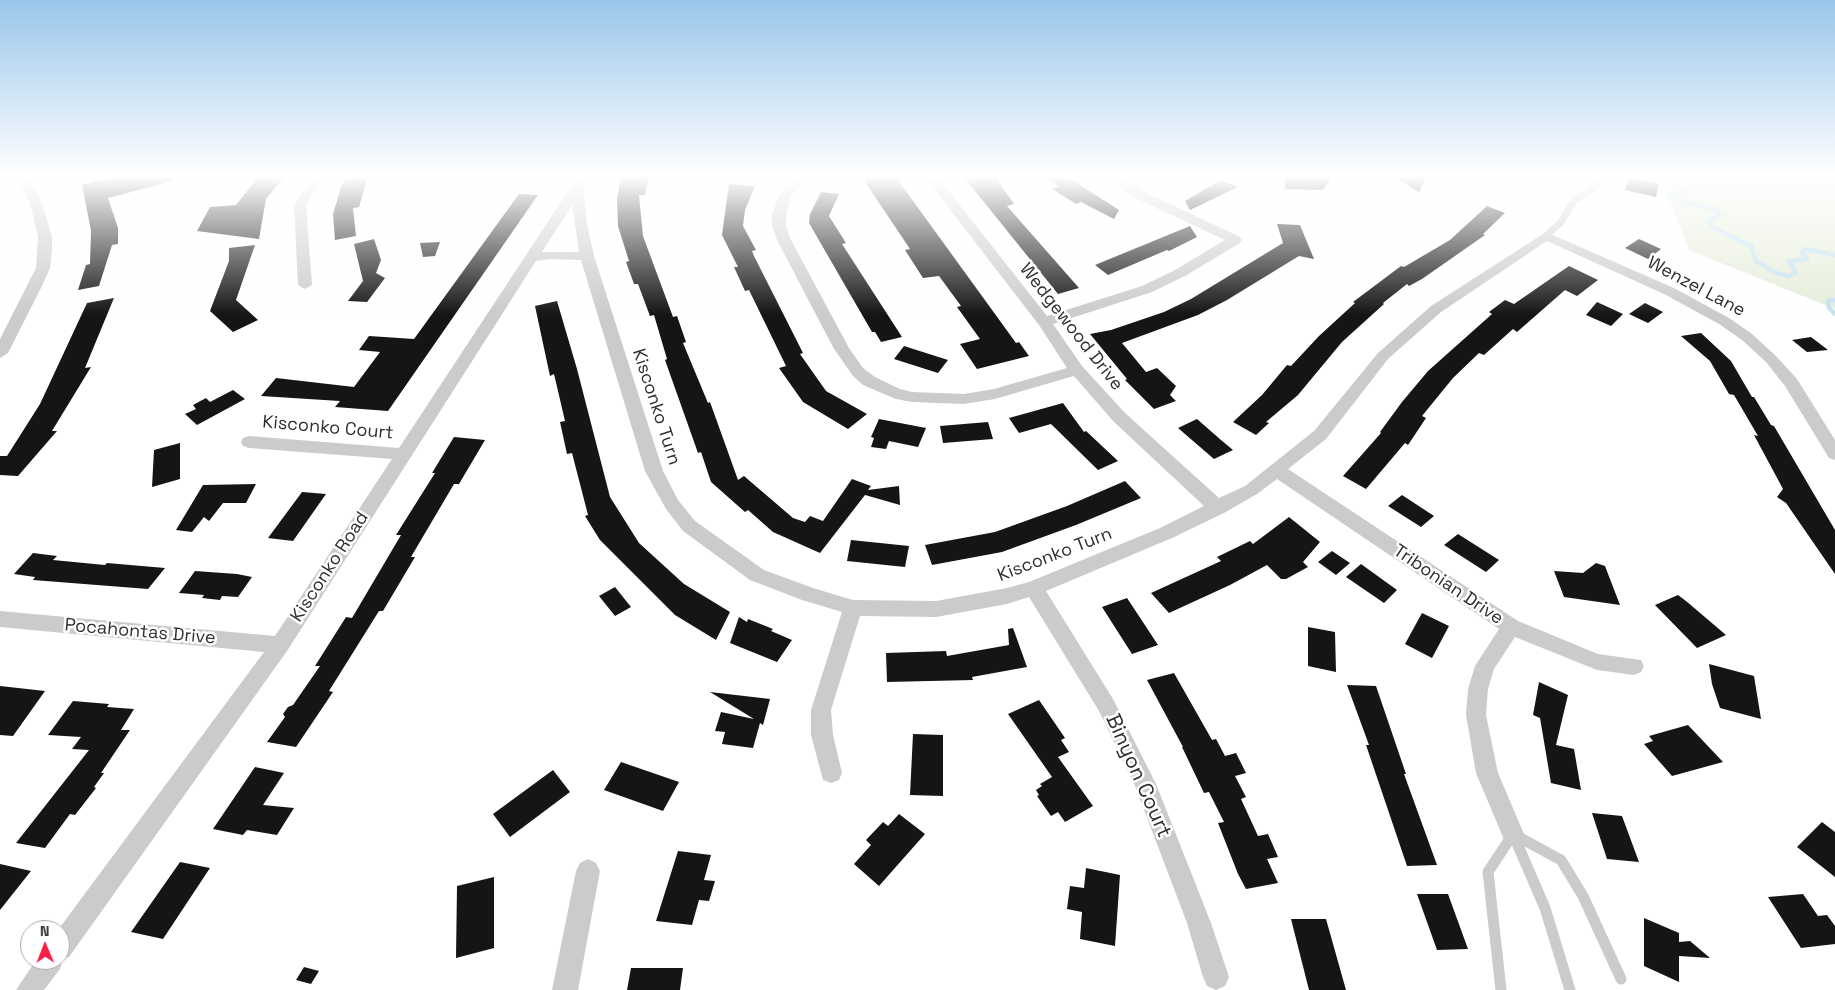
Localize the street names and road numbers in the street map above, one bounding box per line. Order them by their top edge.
street label: Wenzel Lane [1643,252,1749,322]
street label: Wedgewood Drive [1015,259,1127,395]
street label: Kisconko Turn [627,346,685,468]
street label: Kisconko Court [262,412,394,444]
street label: Kisconko Road [286,508,374,626]
street label: Kisconko Turn [995,523,1115,587]
street label: Tribonian Drive [1389,540,1507,630]
street label: Pocahontas Drive [64,615,216,649]
street label: Binyon Court [1099,710,1177,842]

